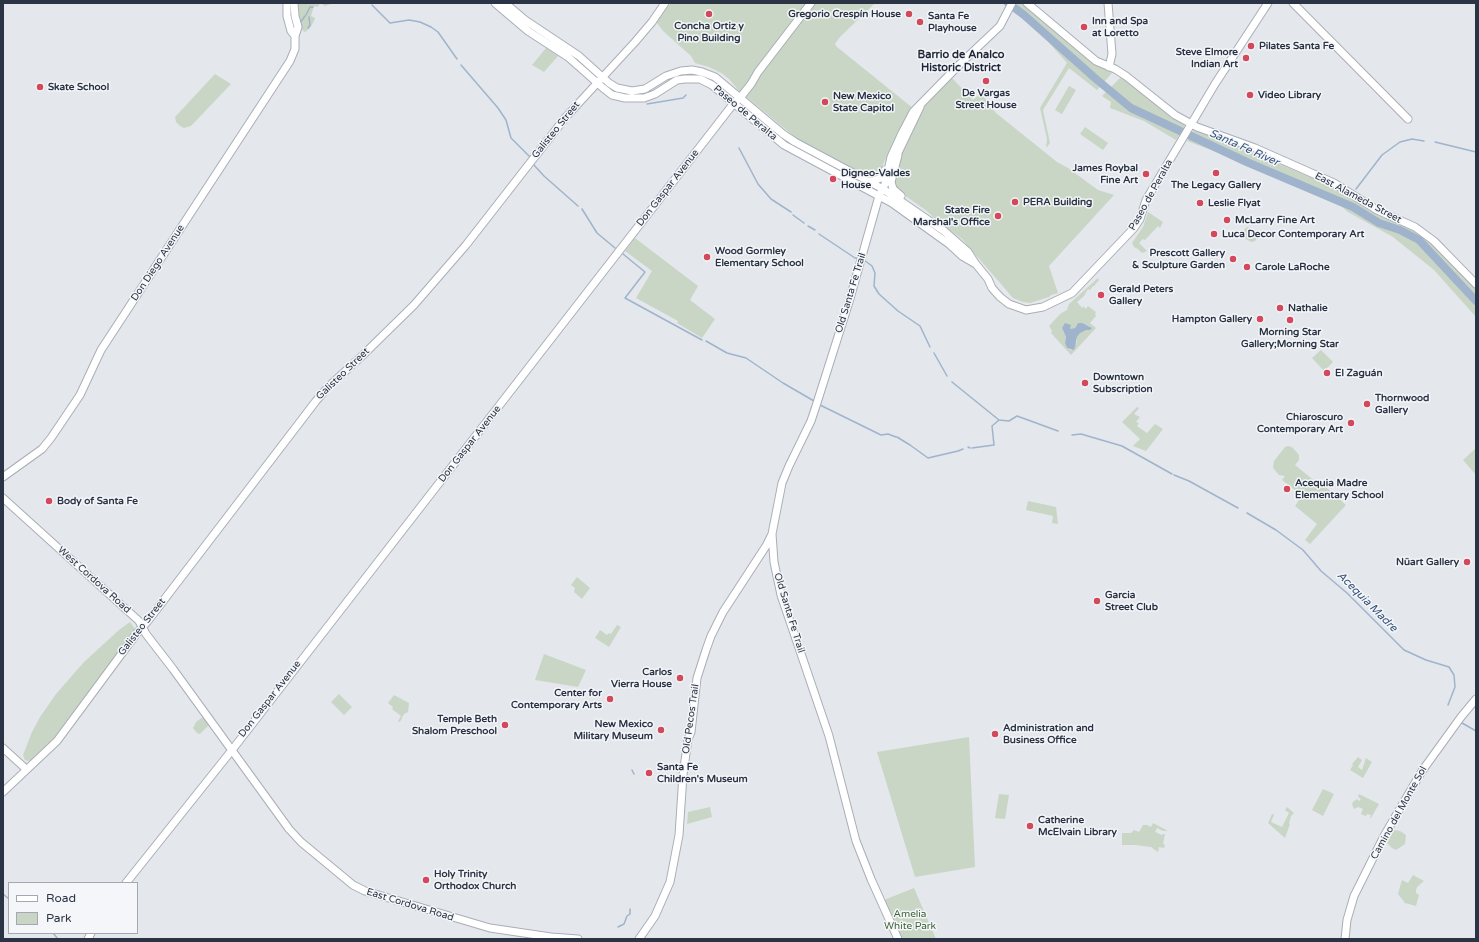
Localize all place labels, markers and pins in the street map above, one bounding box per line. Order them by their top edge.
place label: Gregorio Crespín House [788,8,901,20]
marker: Concha Ortiz y Pino Building [704,9,714,19]
marker: Gregorio Crespín House [904,9,914,19]
place label: Santa Fe Playhouse [928,10,977,34]
place label: Inn and Spa at Loretto [1092,15,1148,38]
marker: Santa Fe Playhouse [915,17,925,27]
place label: Concha Ortiz y Pino Building [674,20,744,44]
marker: Inn and Spa at Loretto [1079,22,1089,32]
place label: Pilates Santa Fe [1259,40,1334,52]
marker: Pilates Santa Fe [1246,41,1256,51]
place label: Steve Elmore Indian Art [1176,46,1238,70]
marker: Steve Elmore Indian Art [1241,53,1251,63]
marker: De Vargas Street House [981,76,991,86]
place label: Skate School [48,81,109,93]
marker: Skate School [35,82,45,92]
place label: De Vargas Street House [955,87,1017,110]
place label: Video Library [1258,89,1321,101]
place label: New Mexico State Capitol [833,90,894,114]
marker: Video Library [1245,90,1255,100]
marker: New Mexico State Capitol [820,97,830,107]
place label: James Roybal Fine Art [1073,162,1138,186]
place label: Digneo-Valdes House [841,167,910,190]
marker: The Legacy Gallery [1211,168,1221,178]
marker: James Roybal Fine Art [1141,169,1151,179]
marker: Digneo-Valdes House [828,174,838,184]
place label: The Legacy Gallery [1171,179,1261,191]
place label: PERA Building [1023,196,1092,208]
marker: PERA Building [1010,197,1020,207]
place label: Leslie Flyat [1208,197,1261,209]
marker: Leslie Flyat [1195,198,1205,208]
place label: State Fire Marshal's Office [913,204,990,228]
marker: State Fire Marshal's Office [993,211,1003,221]
place label: McLarry Fine Art [1235,214,1315,226]
marker: McLarry Fine Art [1222,215,1232,225]
place label: Luca Decor Contemporary Art [1222,228,1364,240]
marker: Luca Decor Contemporary Art [1209,229,1219,239]
place label: Wood Gormley Elementary School [715,245,804,268]
place label: Prescott Gallery & Sculpture Garden [1132,247,1225,270]
marker: Wood Gormley Elementary School [702,252,712,262]
marker: Prescott Gallery & Sculpture Garden [1228,254,1238,264]
place label: Carole LaRoche [1255,261,1330,273]
marker: Carole LaRoche [1242,262,1252,272]
place label: Gerald Peters Gallery [1109,283,1173,306]
marker: Gerald Peters Gallery [1096,290,1106,300]
place label: Nathalie [1288,302,1328,314]
marker: Nathalie [1275,303,1285,313]
place label: Hampton Gallery [1172,313,1252,325]
marker: Hampton Gallery [1255,314,1265,324]
marker: Morning Star Gallery;Morning Star [1285,315,1295,325]
place label: Morning Star Gallery;Morning Star [1241,326,1339,350]
place label: El Zaguán [1335,367,1383,379]
marker: El Zaguán [1322,368,1332,378]
place label: Downtown Subscription [1093,371,1153,394]
marker: Downtown Subscription [1080,378,1090,388]
place label: Thornwood Gallery [1375,392,1429,416]
marker: Thornwood Gallery [1362,399,1372,409]
place label: Chiaroscuro Contemporary Art [1257,411,1343,434]
marker: Chiaroscuro Contemporary Art [1346,418,1356,428]
place label: Acequia Madre Elementary School [1295,477,1384,500]
marker: Acequia Madre Elementary School [1282,484,1292,494]
place label: Body of Santa Fe [57,495,138,507]
marker: Body of Santa Fe [44,496,54,506]
place label: Nüart Gallery [1396,556,1459,568]
marker: Nüart Gallery [1462,557,1472,567]
place label: Garcia Street Club [1105,589,1158,612]
marker: Garcia Street Club [1092,596,1102,606]
place label: Carlos Vierra House [611,666,672,690]
marker: Carlos Vierra House [675,673,685,683]
place label: Center for Contemporary Arts [511,687,602,710]
marker: Center for Contemporary Arts [605,694,615,704]
place label: Temple Beth Shalom Preschool [412,713,497,736]
place label: New Mexico Military Museum [573,718,653,742]
marker: Temple Beth Shalom Preschool [500,720,510,730]
place label: Administration and Business Office [1003,722,1094,746]
marker: New Mexico Military Museum [656,725,666,735]
marker: Administration and Business Office [990,729,1000,739]
place label: Santa Fe Children's Museum [657,761,748,784]
marker: Santa Fe Children's Museum [644,768,654,778]
place label: Catherine McElvain Library [1038,814,1117,838]
marker: Catherine McElvain Library [1025,821,1035,831]
place label: Holy Trinity Orthodox Church [434,868,516,892]
marker: Holy Trinity Orthodox Church [421,875,431,885]

